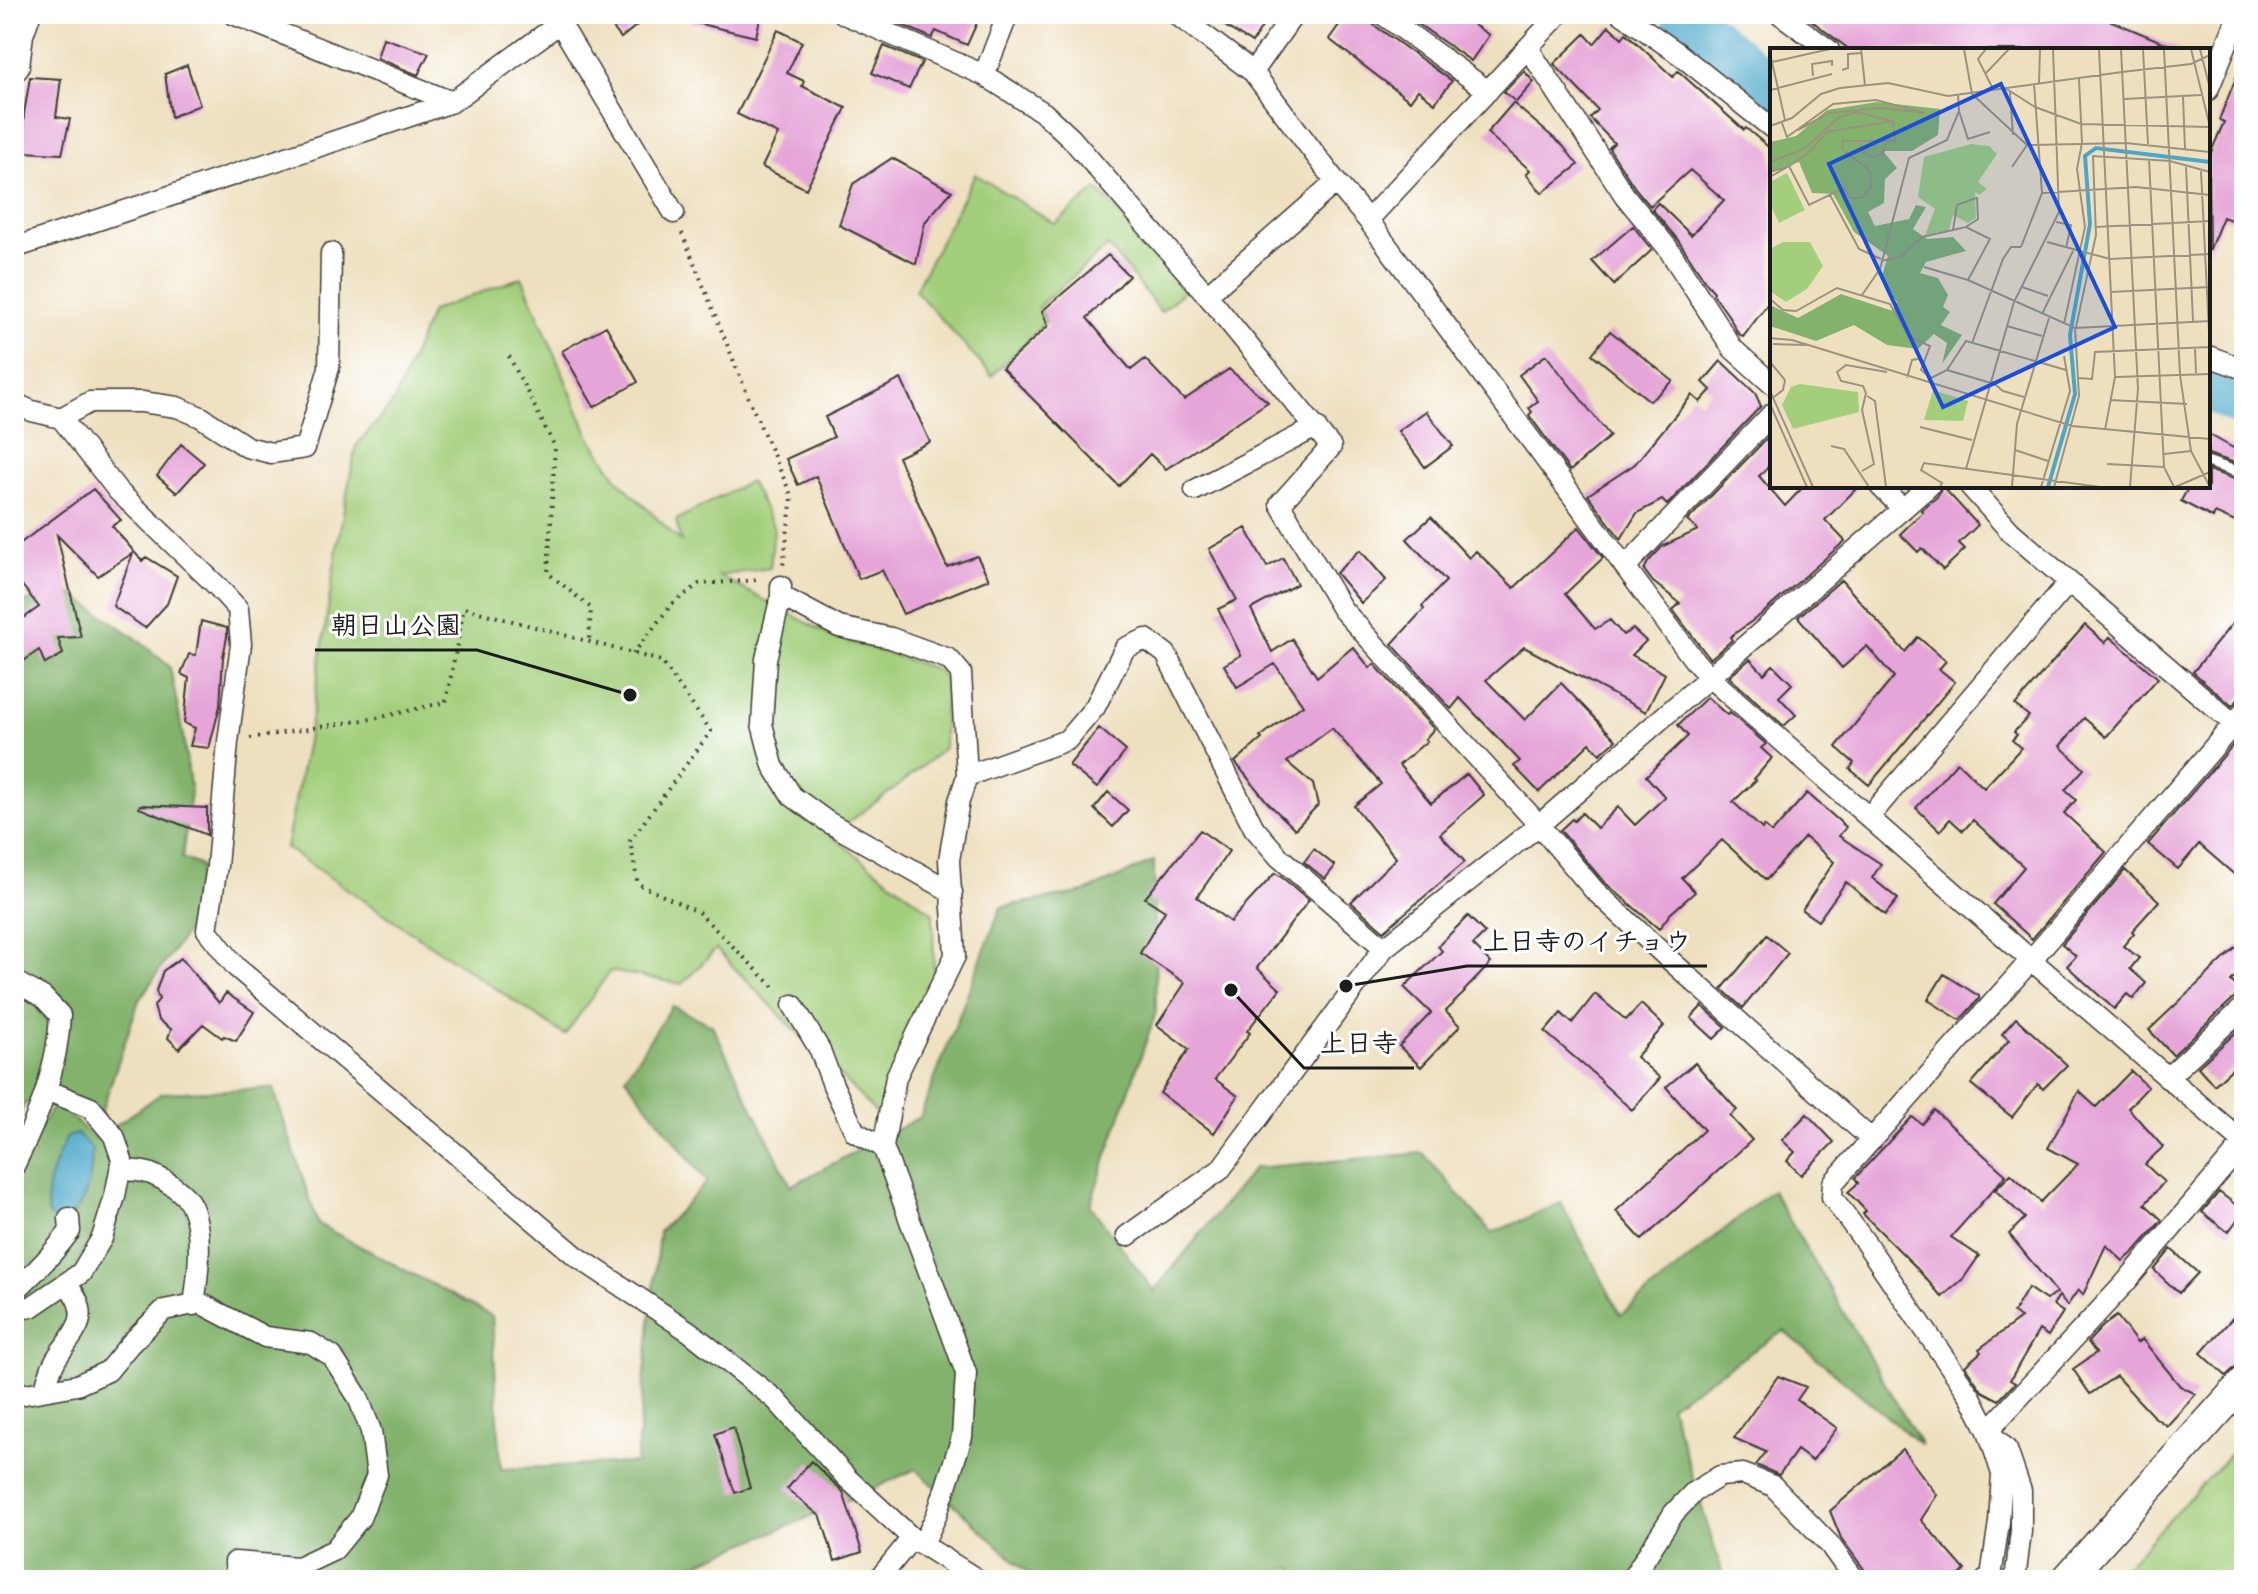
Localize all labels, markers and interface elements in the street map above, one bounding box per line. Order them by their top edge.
inset map [1770,48,2210,488]
callout: 朝日山公園 [315,600,477,650]
text: 朝日山公園 [331,608,461,644]
callout: 上日寺のイチョウ [1467,916,1707,966]
text: 上日寺のイチョウ [1483,924,1691,960]
callout: 上日寺 [1304,1018,1414,1068]
text: 上日寺 [1320,1026,1398,1062]

